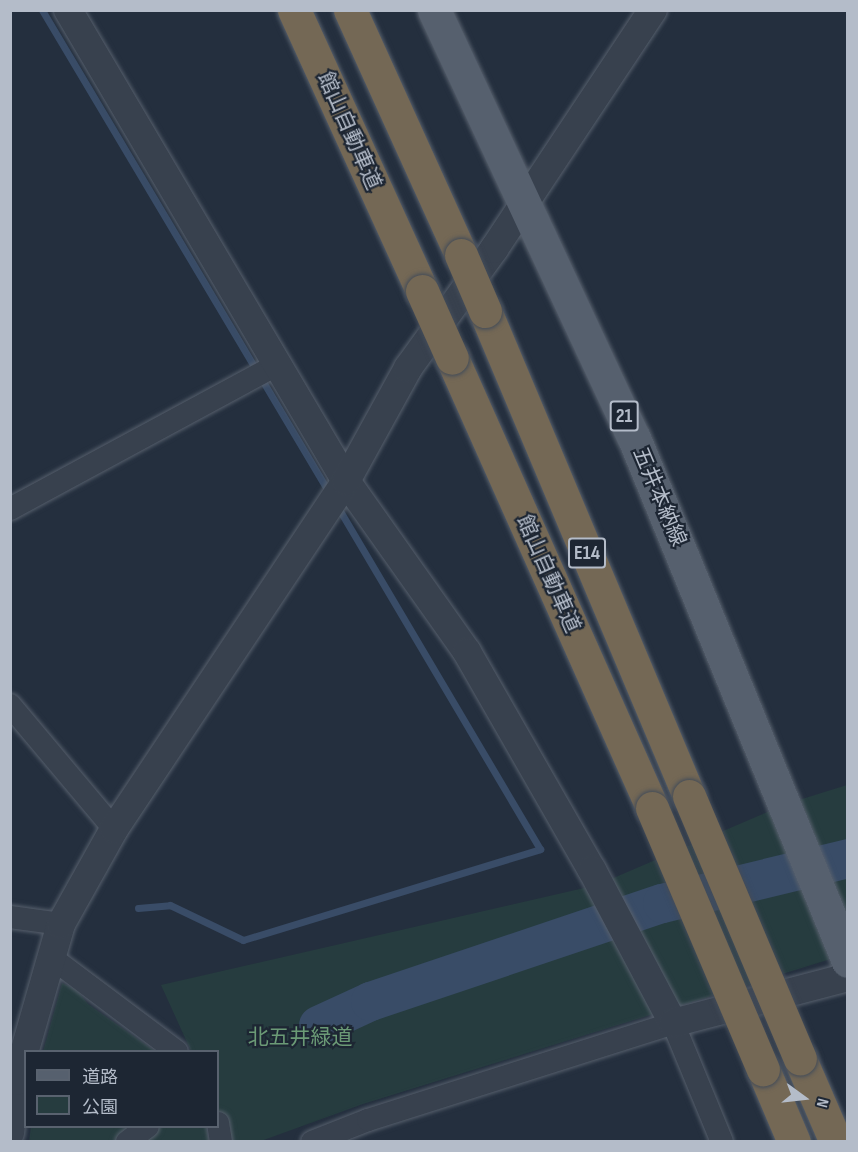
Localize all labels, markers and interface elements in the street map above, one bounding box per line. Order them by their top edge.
street label: 館山自動車道 [312,68,386,194]
road number: 21 [609,399,639,433]
street label: 五井本納線 [627,444,691,550]
street label: 館山自動車道 [511,511,585,637]
road number: E14 [568,536,606,570]
park label: 北五井緑道 [248,1025,352,1051]
legend [24,1050,219,1128]
text: 道路 [82,1067,118,1088]
north arrow [774,1068,834,1128]
text: N [812,1096,832,1109]
text: 公園 [82,1097,118,1118]

